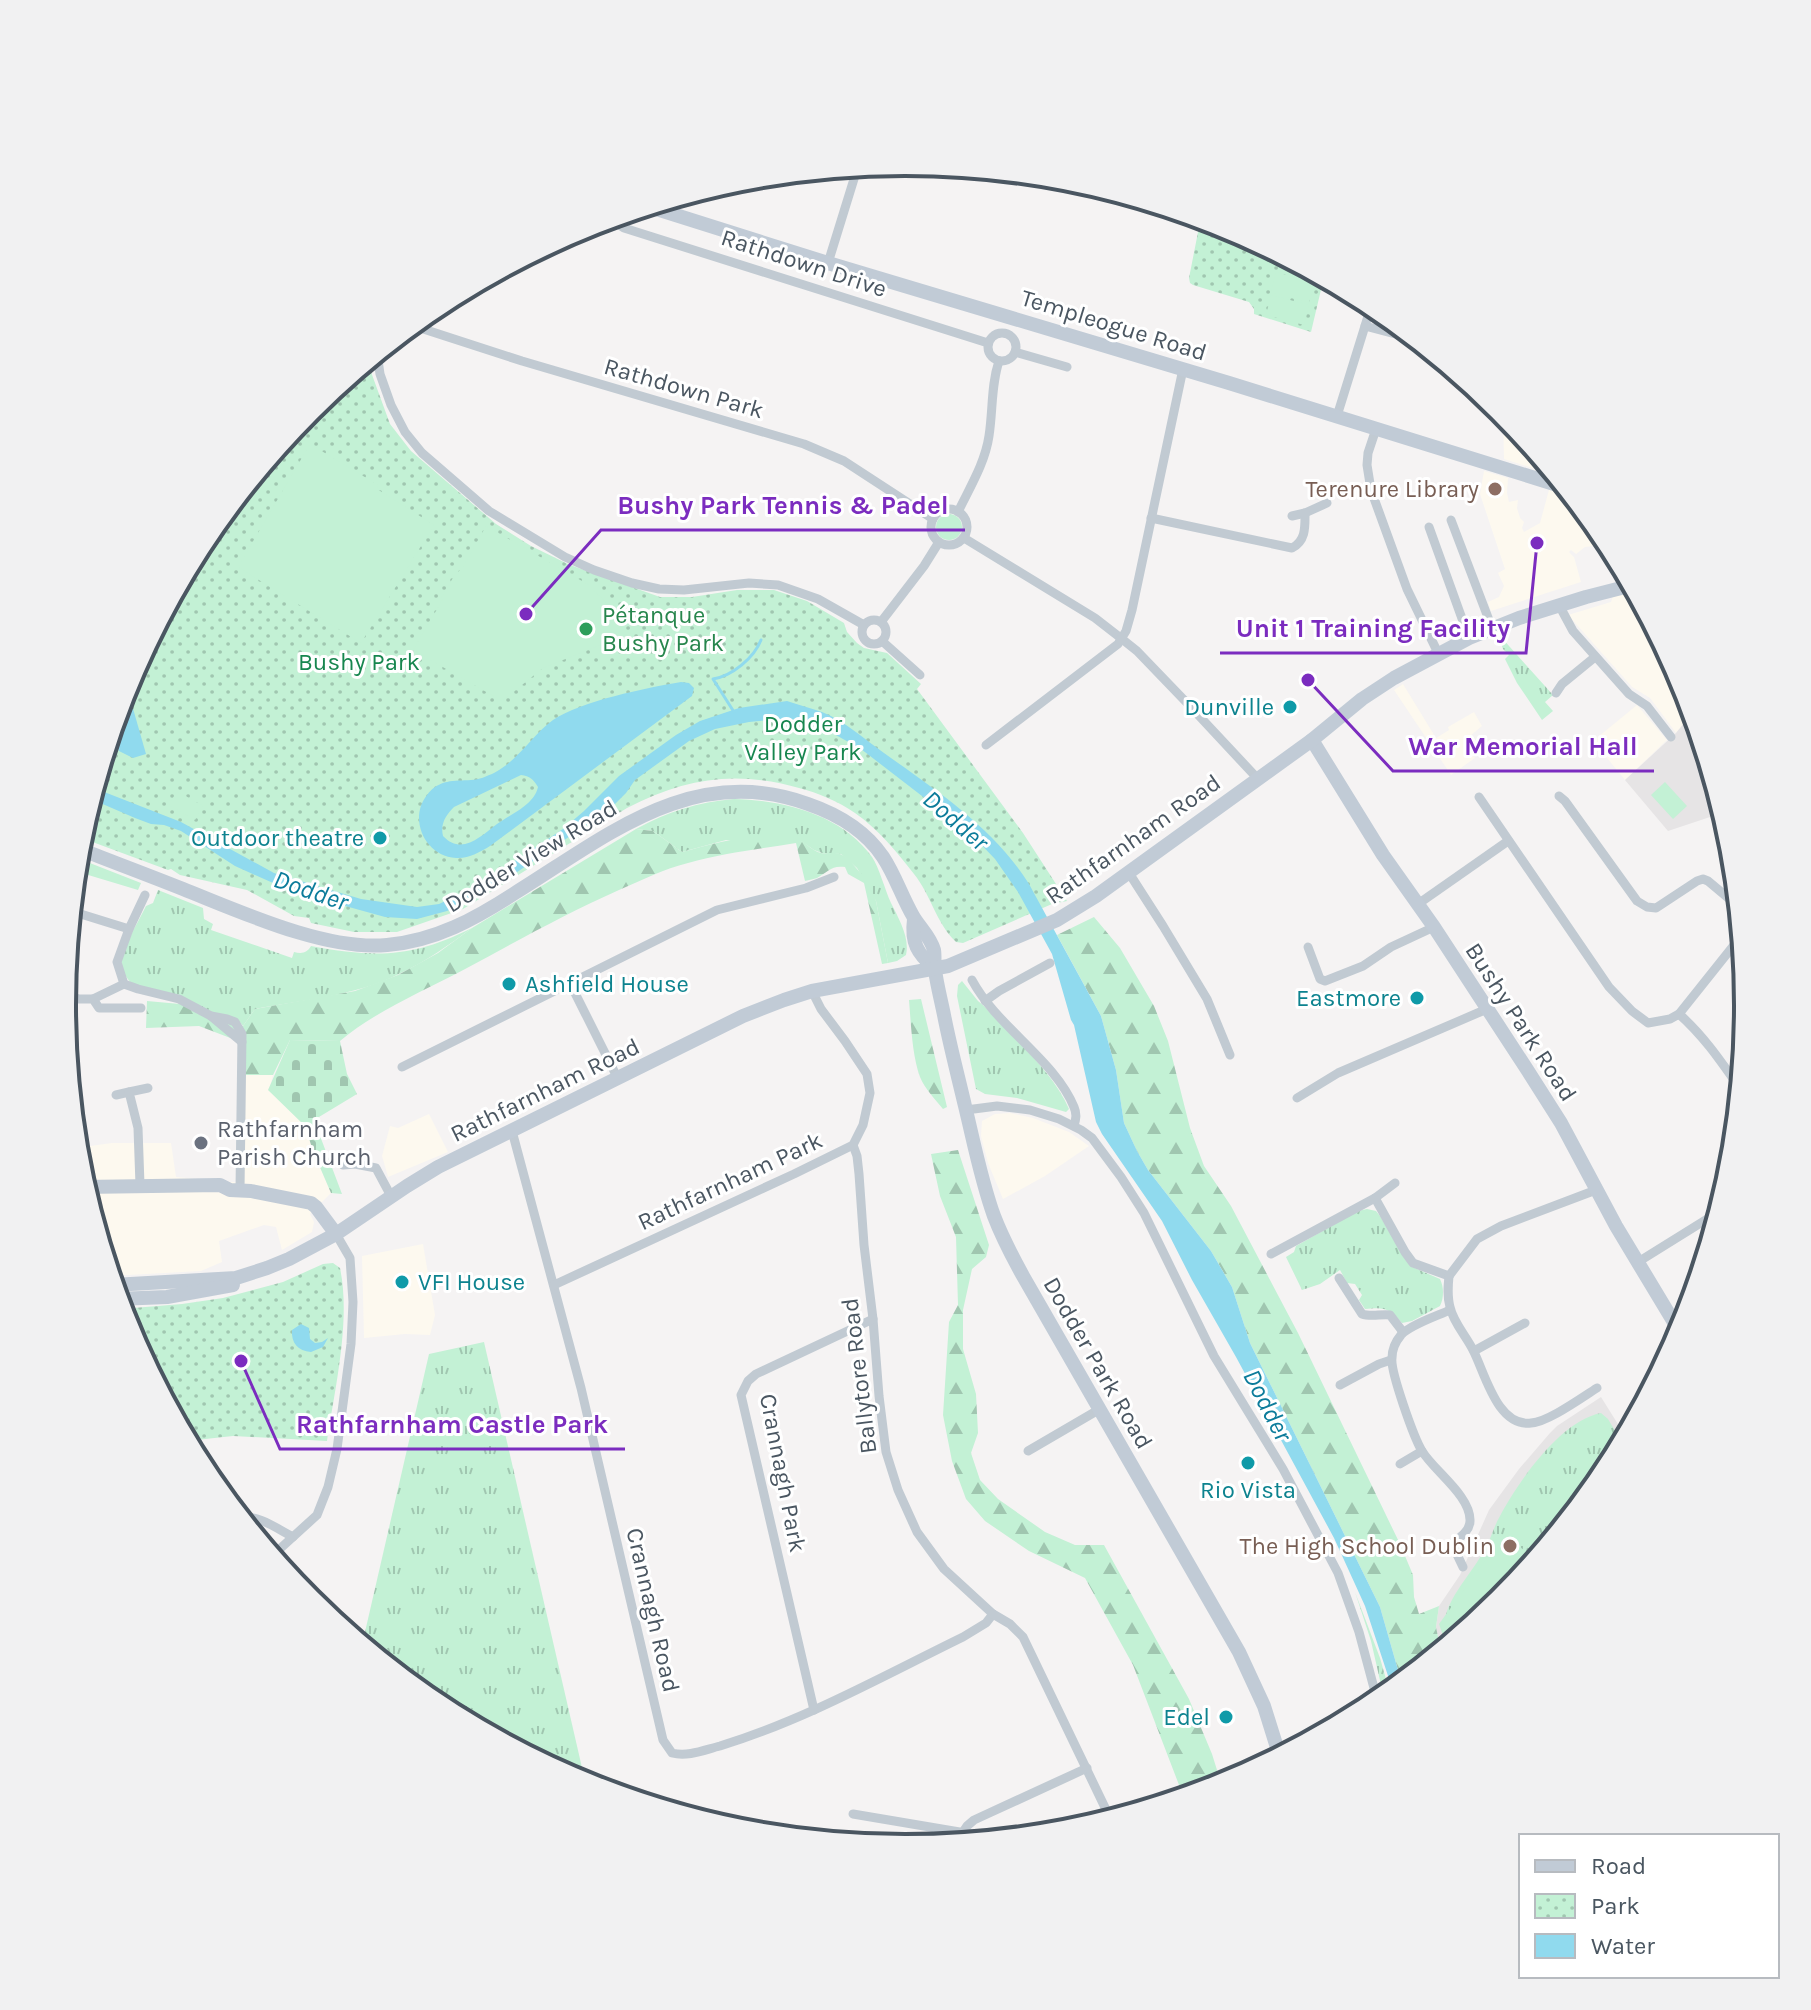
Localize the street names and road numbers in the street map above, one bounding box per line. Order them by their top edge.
street label: Rathdown Drive [718,223,890,303]
street label: Templeogue Road [1018,283,1210,367]
street label: Rathdown Park [601,352,767,424]
street label: Rathfarnham Road [1040,768,1226,910]
street label: Dodder View Road [440,794,622,918]
street label: Bushy Park Road [1459,938,1583,1106]
street label: Rathfarnham Road [446,1032,644,1148]
street label: Rathfarnham Park [633,1126,827,1236]
street label: Dodder Park Road [1037,1272,1159,1454]
street label: Ballytore Road [836,1296,882,1456]
street label: Crannagh Park [754,1391,812,1555]
street label: Crannagh Road [620,1525,686,1695]

